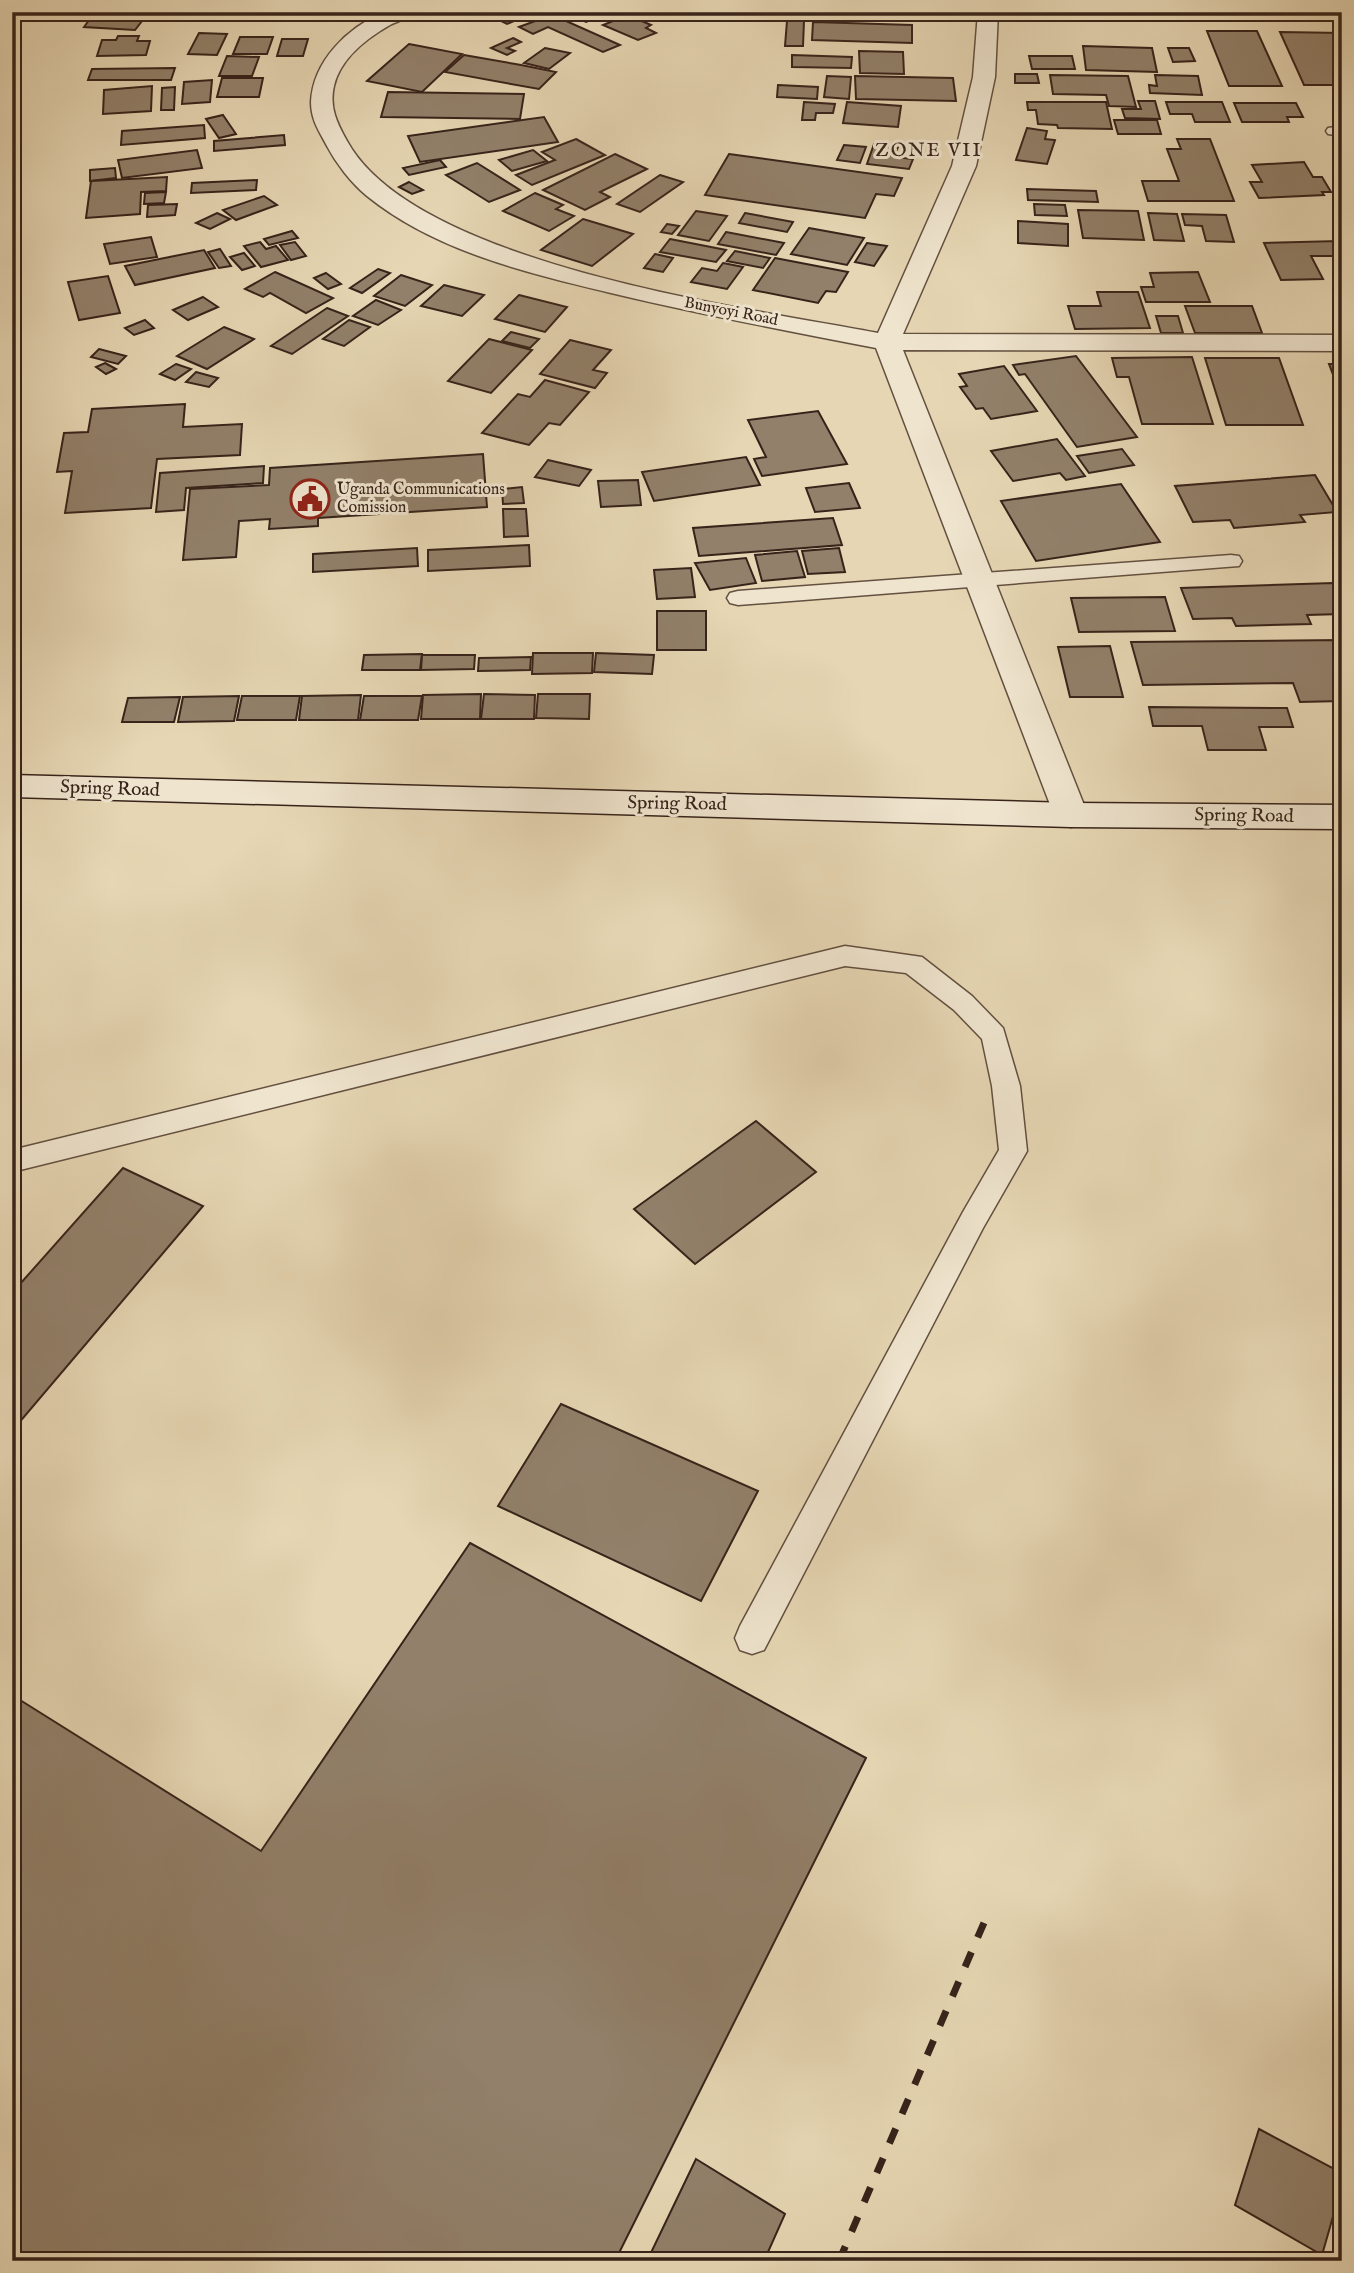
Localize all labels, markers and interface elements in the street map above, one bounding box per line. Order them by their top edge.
district label: ZONE VII [875,139,983,163]
street label: Bunyoyi Road [682,293,780,331]
public building icon: Uganda Communications Comission [289,478,331,520]
place label: Uganda Communications Comission [337,480,505,518]
street label: Spring Road [60,775,161,803]
street label: Spring Road [627,791,728,817]
street label: Spring Road [1194,803,1295,829]

